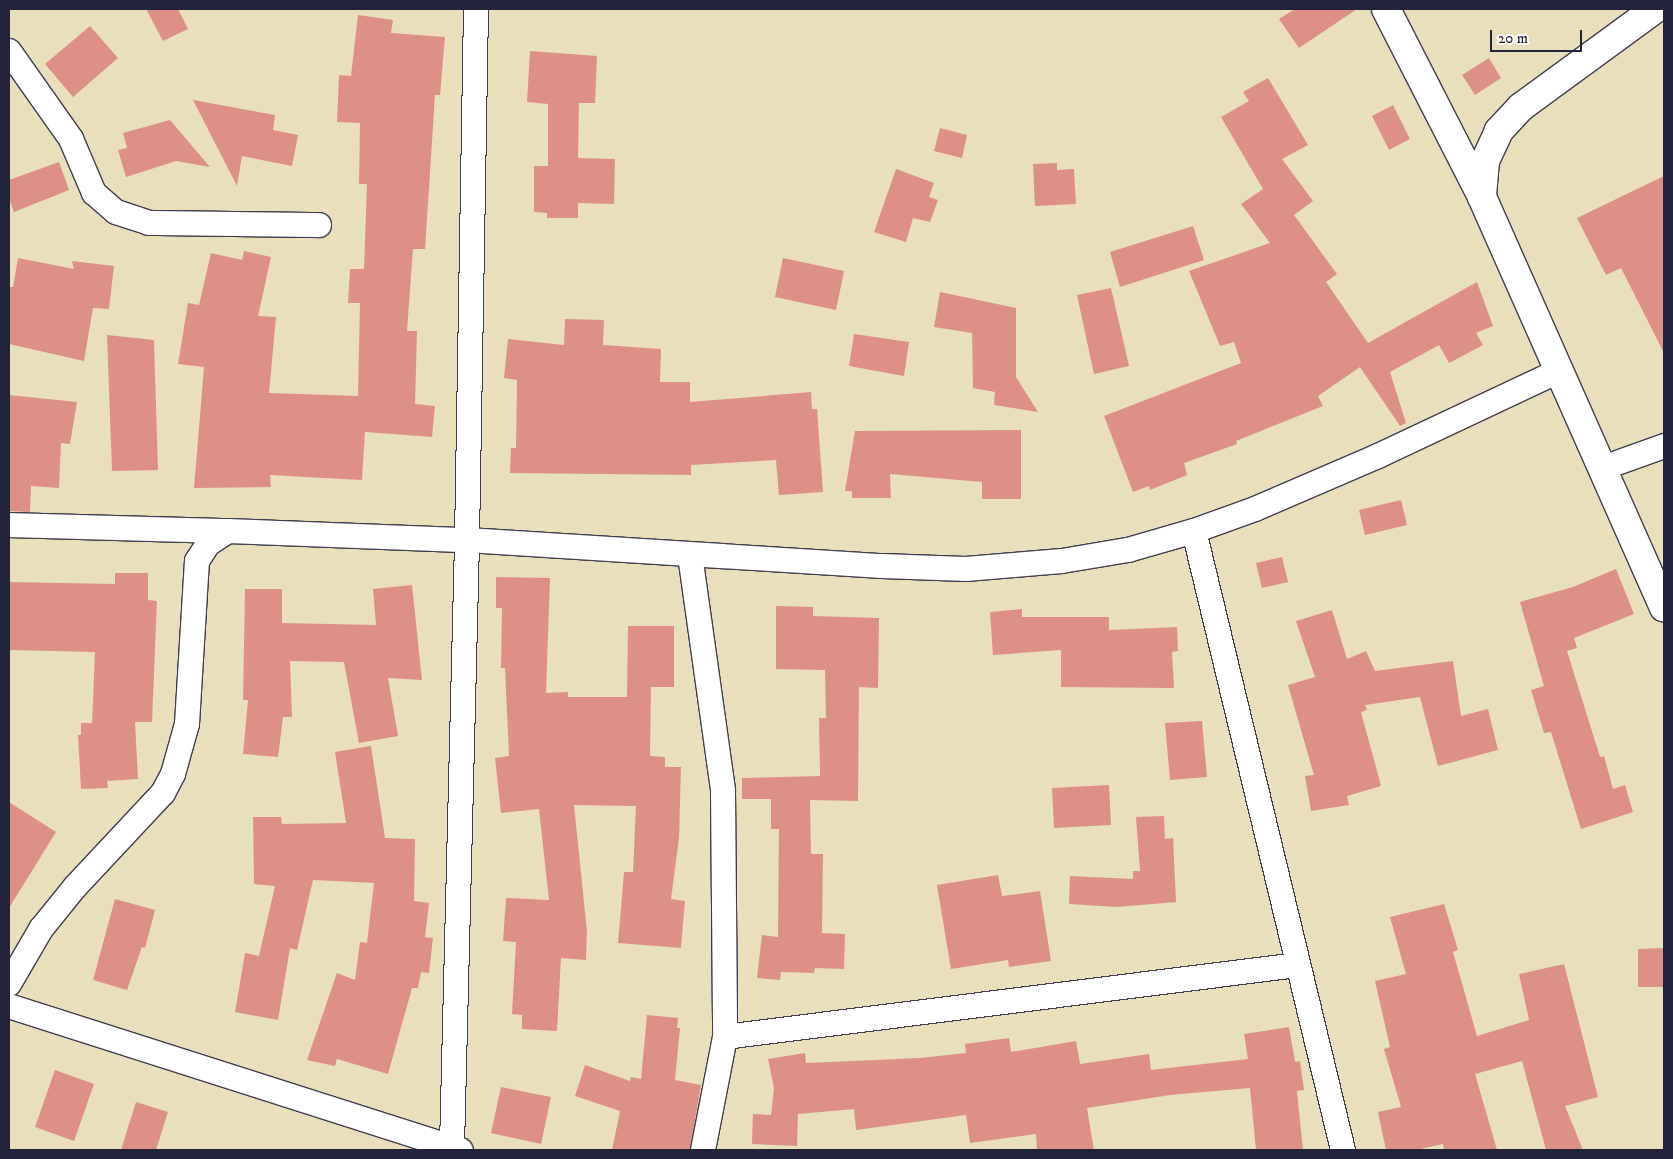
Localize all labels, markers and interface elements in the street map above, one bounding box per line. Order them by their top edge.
scale bar [1493,20,1586,52]
text: 20 m [1498,29,1528,48]

